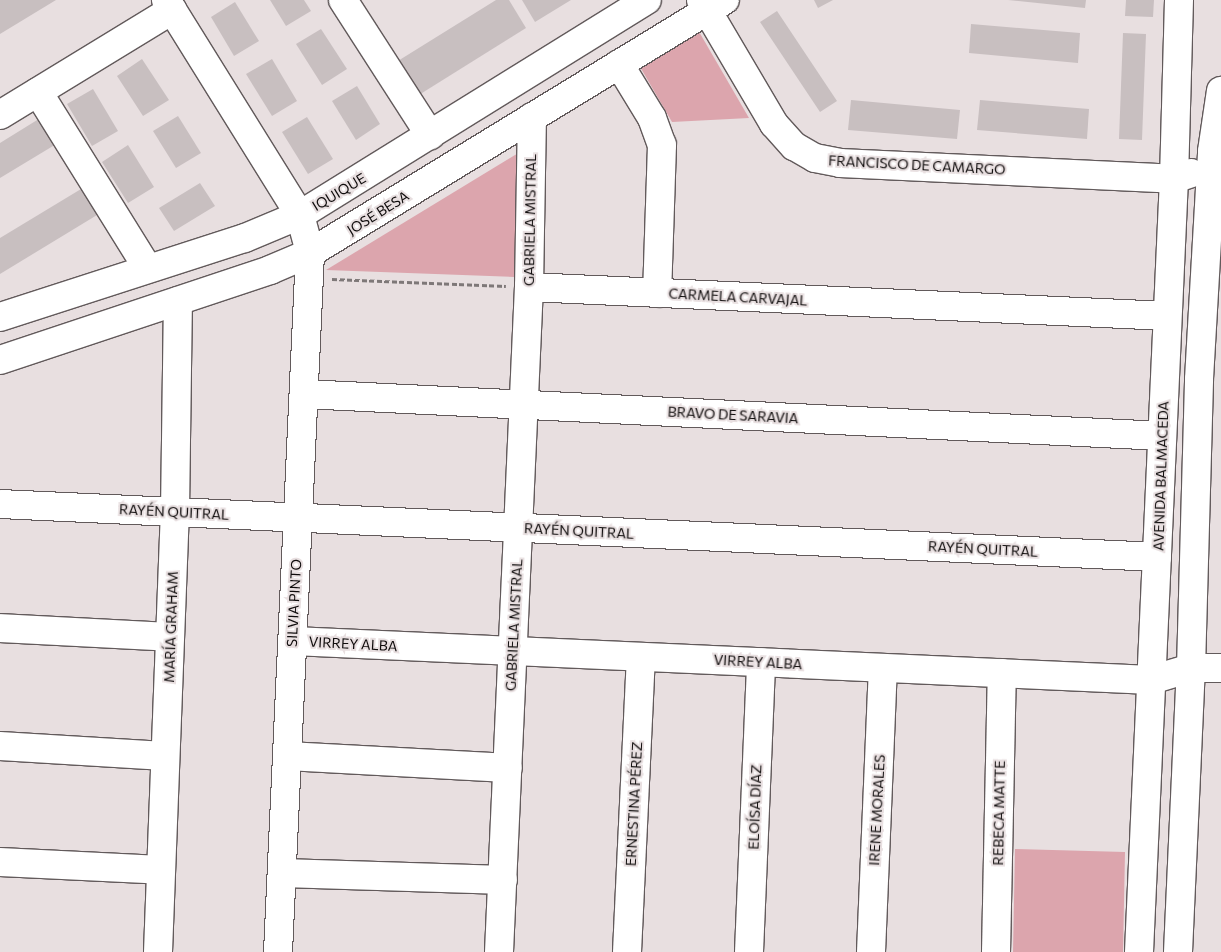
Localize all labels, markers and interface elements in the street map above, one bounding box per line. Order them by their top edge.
street label: FRANCISCO DE CAMARGO [828,152,1006,178]
street label: GABRIELA MISTRAL [520,154,540,286]
street label: IQUIQUE [309,169,369,215]
street label: JOSÉ BESA [344,187,412,239]
street label: CARMELA CARVAJAL [668,285,808,309]
street label: AVENIDA BALMACEDA [1150,401,1172,551]
street label: BRAVO DE SARAVIA [667,403,799,427]
street label: RAYÉN QUITRAL [119,501,229,523]
street label: RAYÉN QUITRAL [524,520,634,542]
street label: RAYÉN QUITRAL [928,538,1038,560]
street label: SILVIA PINTO [283,559,305,647]
street label: GABRIELA MISTRAL [502,559,526,691]
street label: MARÍA GRAHAM [161,571,181,683]
street label: VIRREY ALBA [308,633,398,655]
street label: VIRREY ALBA [713,651,803,673]
street label: ERNESTINA PÉREZ [622,741,646,867]
street label: IRENE MORALES [866,754,888,866]
street label: REBECA MATTE [990,760,1008,866]
street label: ELOÍSA DÍAZ [745,764,765,850]

